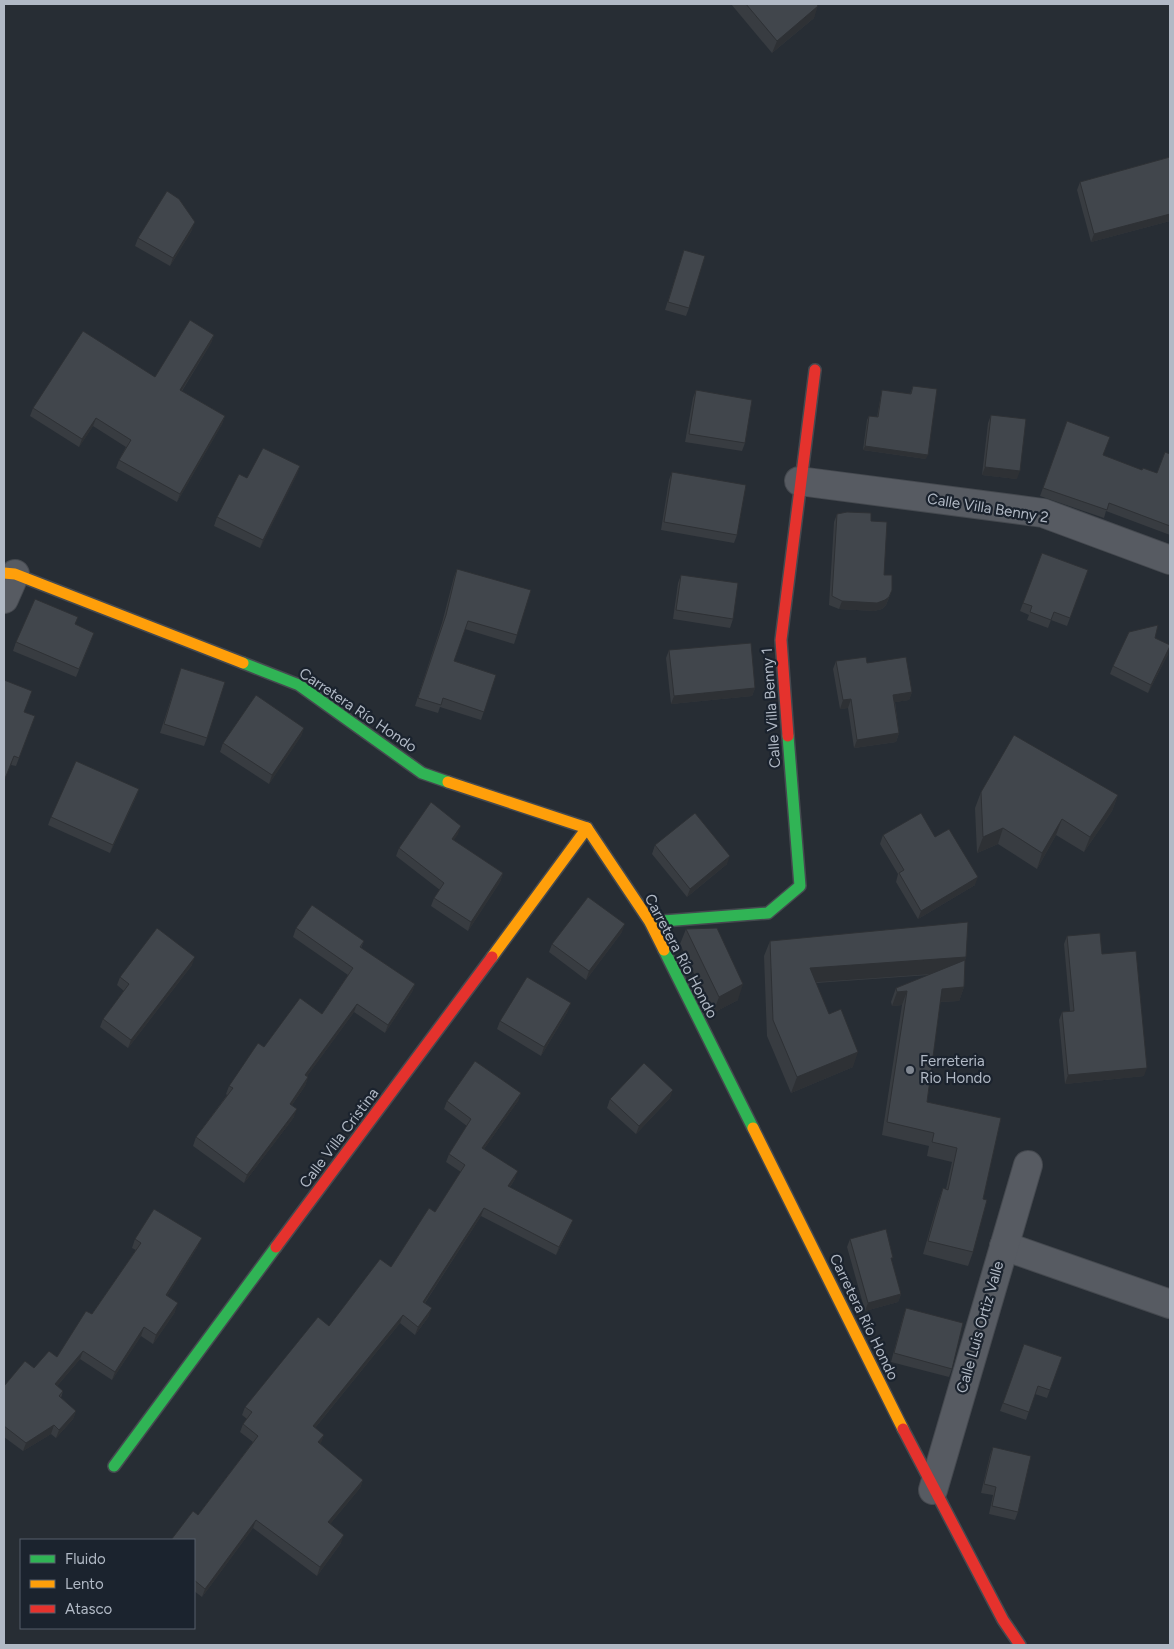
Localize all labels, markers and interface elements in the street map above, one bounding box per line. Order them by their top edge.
street label: Calle Villa Benny 2 [926,490,1050,526]
street label: Calle Villa Benny 1 [758,647,784,769]
street label: Carretera Río Hondo [296,664,421,756]
street label: Carretera Río Hondo [641,891,722,1021]
place label: Ferreteria Rio Hondo [920,1052,991,1087]
marker: Ferreteria Rio Hondo [904,1064,916,1076]
street label: Calle Villa Cristina [296,1085,382,1191]
street label: Carretera Río Hondo [826,1251,902,1383]
street label: Calle Luis Ortiz Valle [953,1259,1007,1395]
legend [20,1539,195,1629]
text: Fluido [65,1550,106,1568]
text: Lento [65,1575,104,1593]
text: Atasco [65,1600,113,1618]

